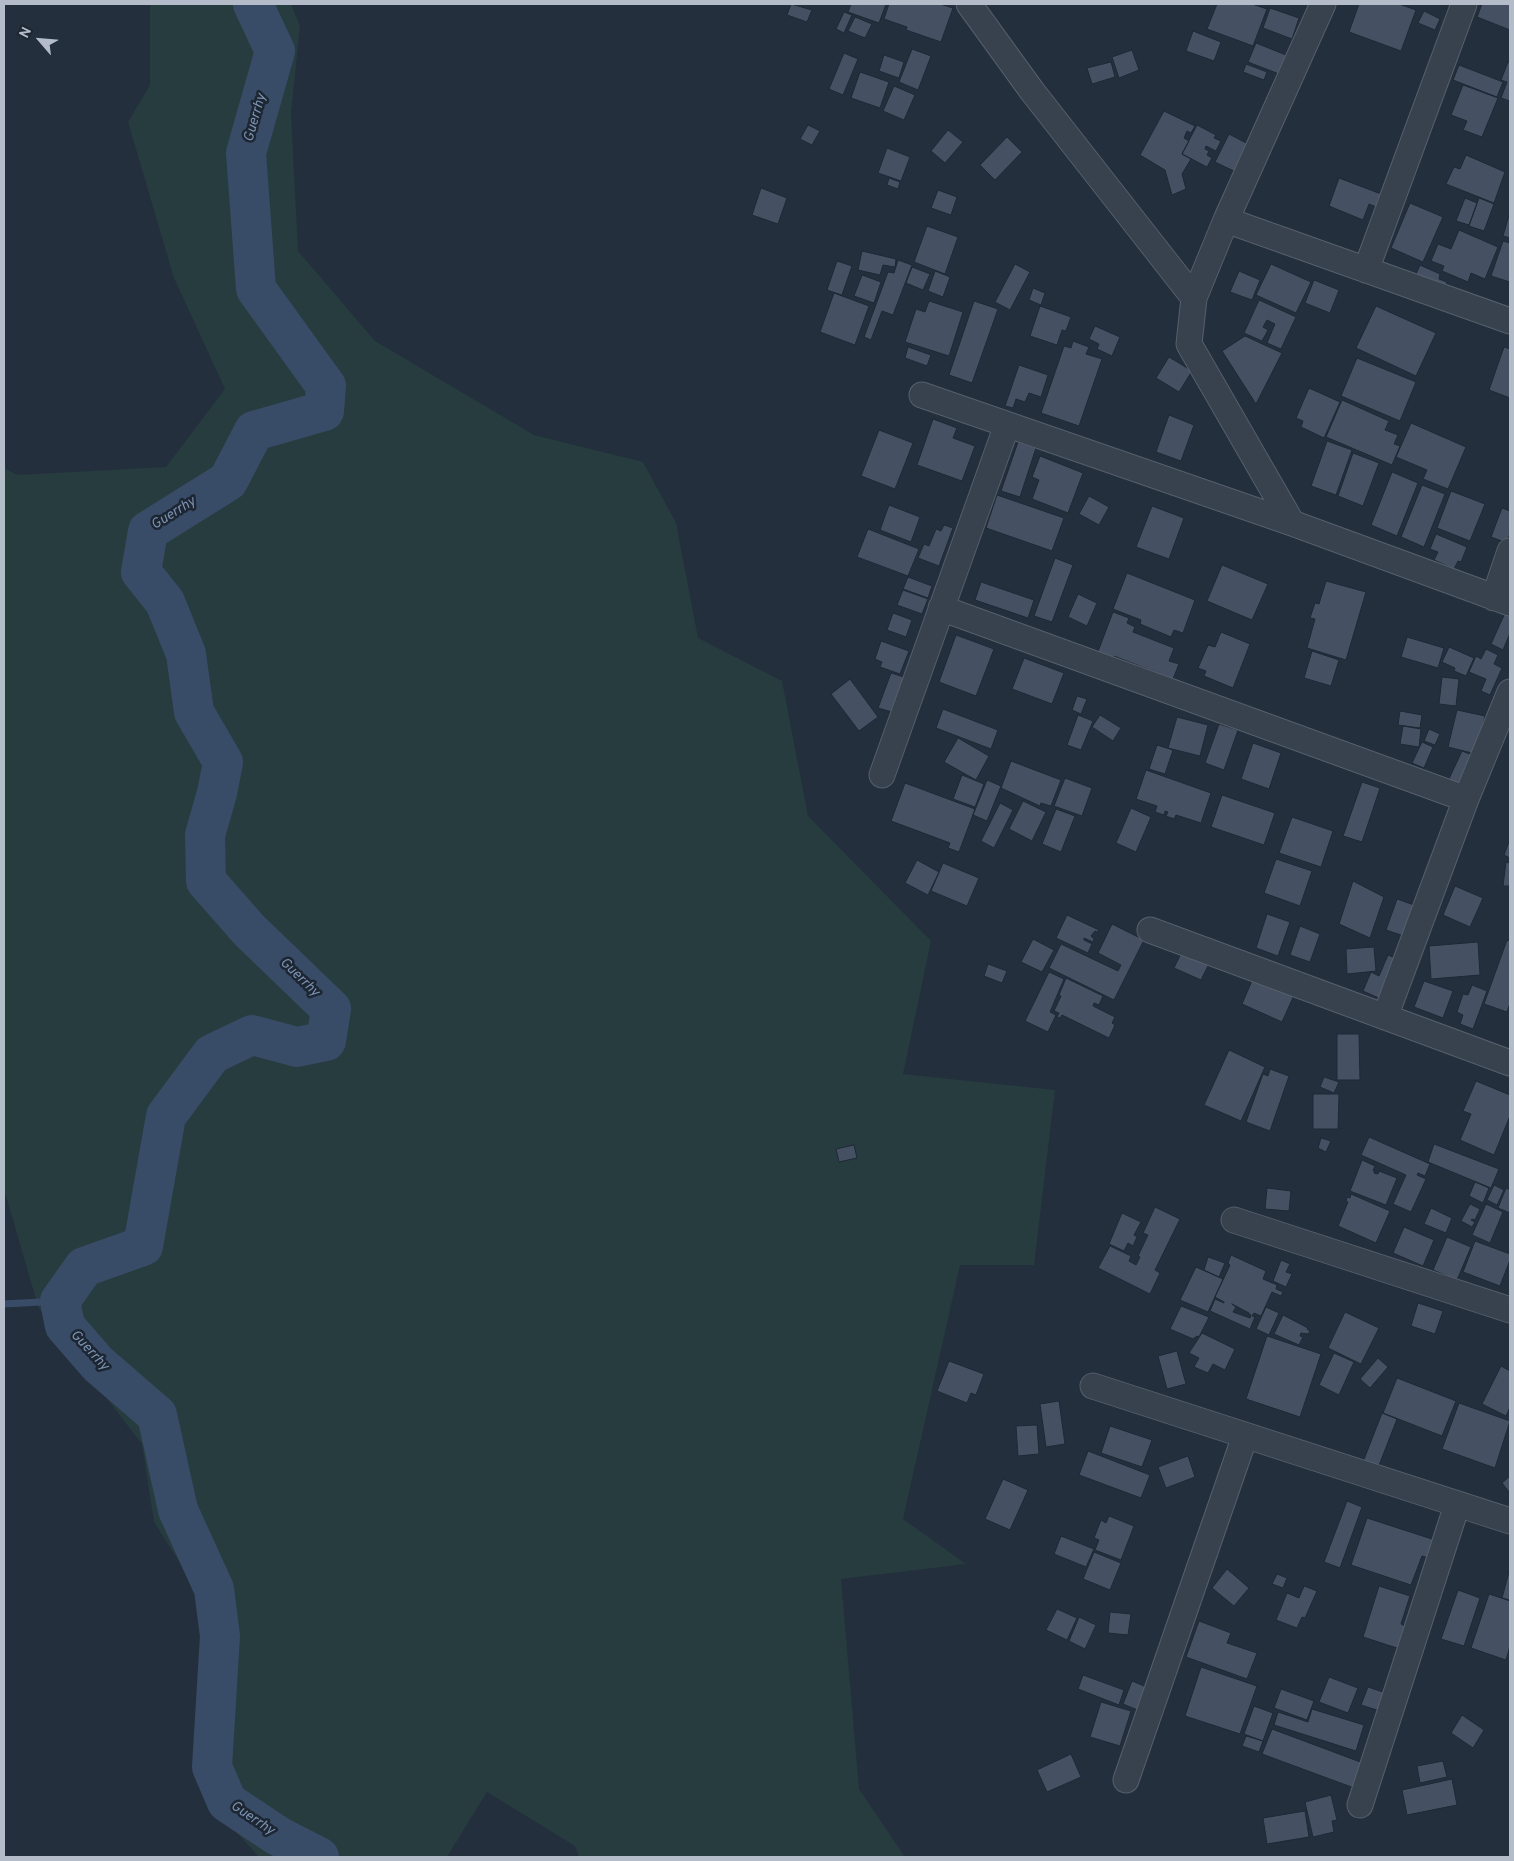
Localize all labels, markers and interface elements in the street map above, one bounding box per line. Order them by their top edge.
north arrow [15,15,65,65]
text: N [16,25,36,41]
water label: Guerrhy [241,92,271,144]
water label: Guerrhy [149,494,199,534]
water label: Guerrhy [275,955,323,1001]
water label: Guerrhy [66,1327,112,1375]
water label: Guerrhy [227,1798,277,1840]

